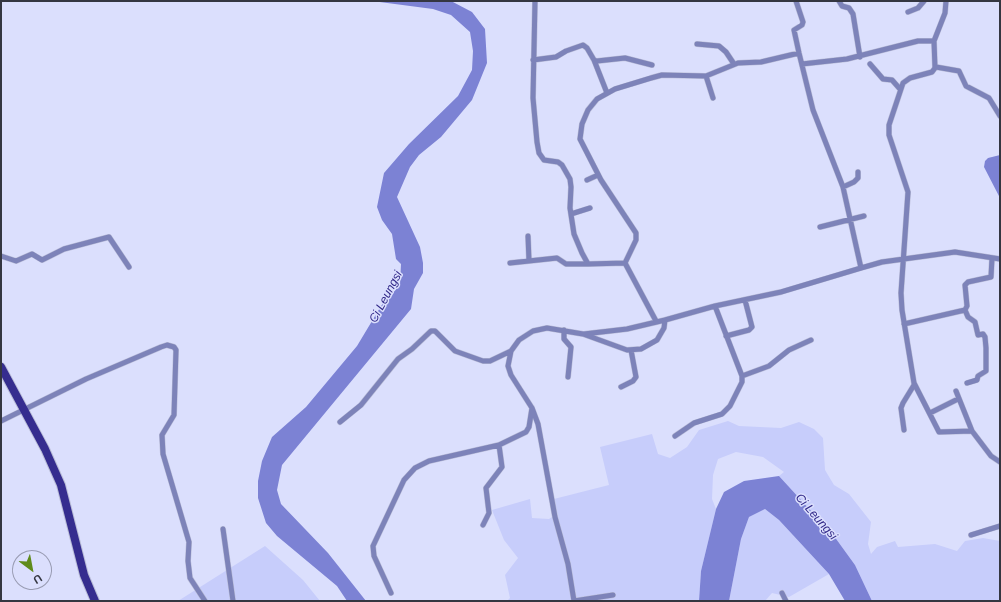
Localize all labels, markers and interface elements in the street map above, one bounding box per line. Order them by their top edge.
water label: Ci Leungsi [366,269,406,325]
water label: Ci Leungsi [792,491,840,543]
north arrow [12,550,52,590]
text: U [31,572,44,587]

